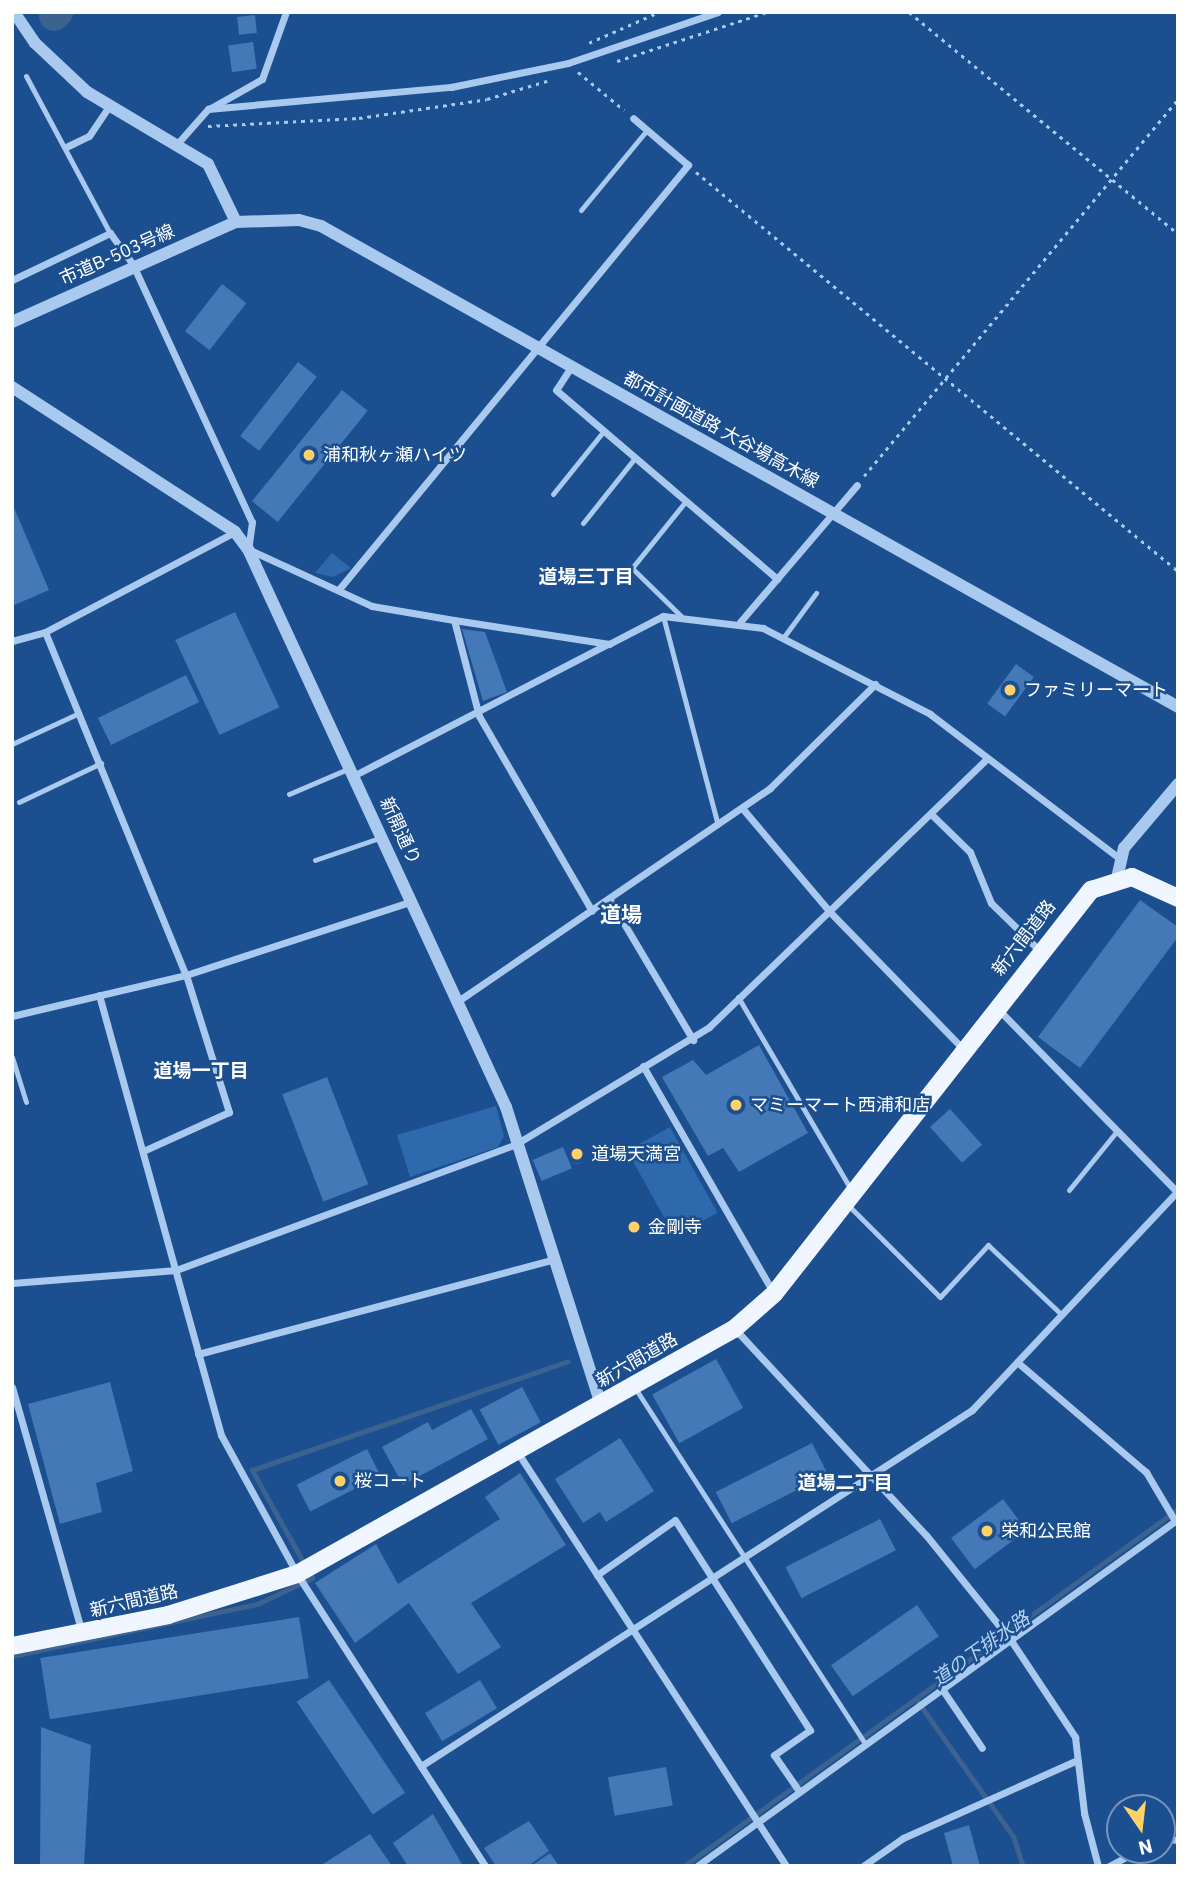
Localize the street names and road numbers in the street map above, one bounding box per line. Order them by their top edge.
street label: 市道B-503号線 [56,220,178,290]
street label: 都市計画道路 大谷場高木線 [619,367,823,493]
street label: 新開通り [375,794,425,868]
street label: 新六間道路 [988,896,1060,980]
street label: 新六間道路 [593,1328,681,1392]
street label: 新六間道路 [88,1580,180,1622]

